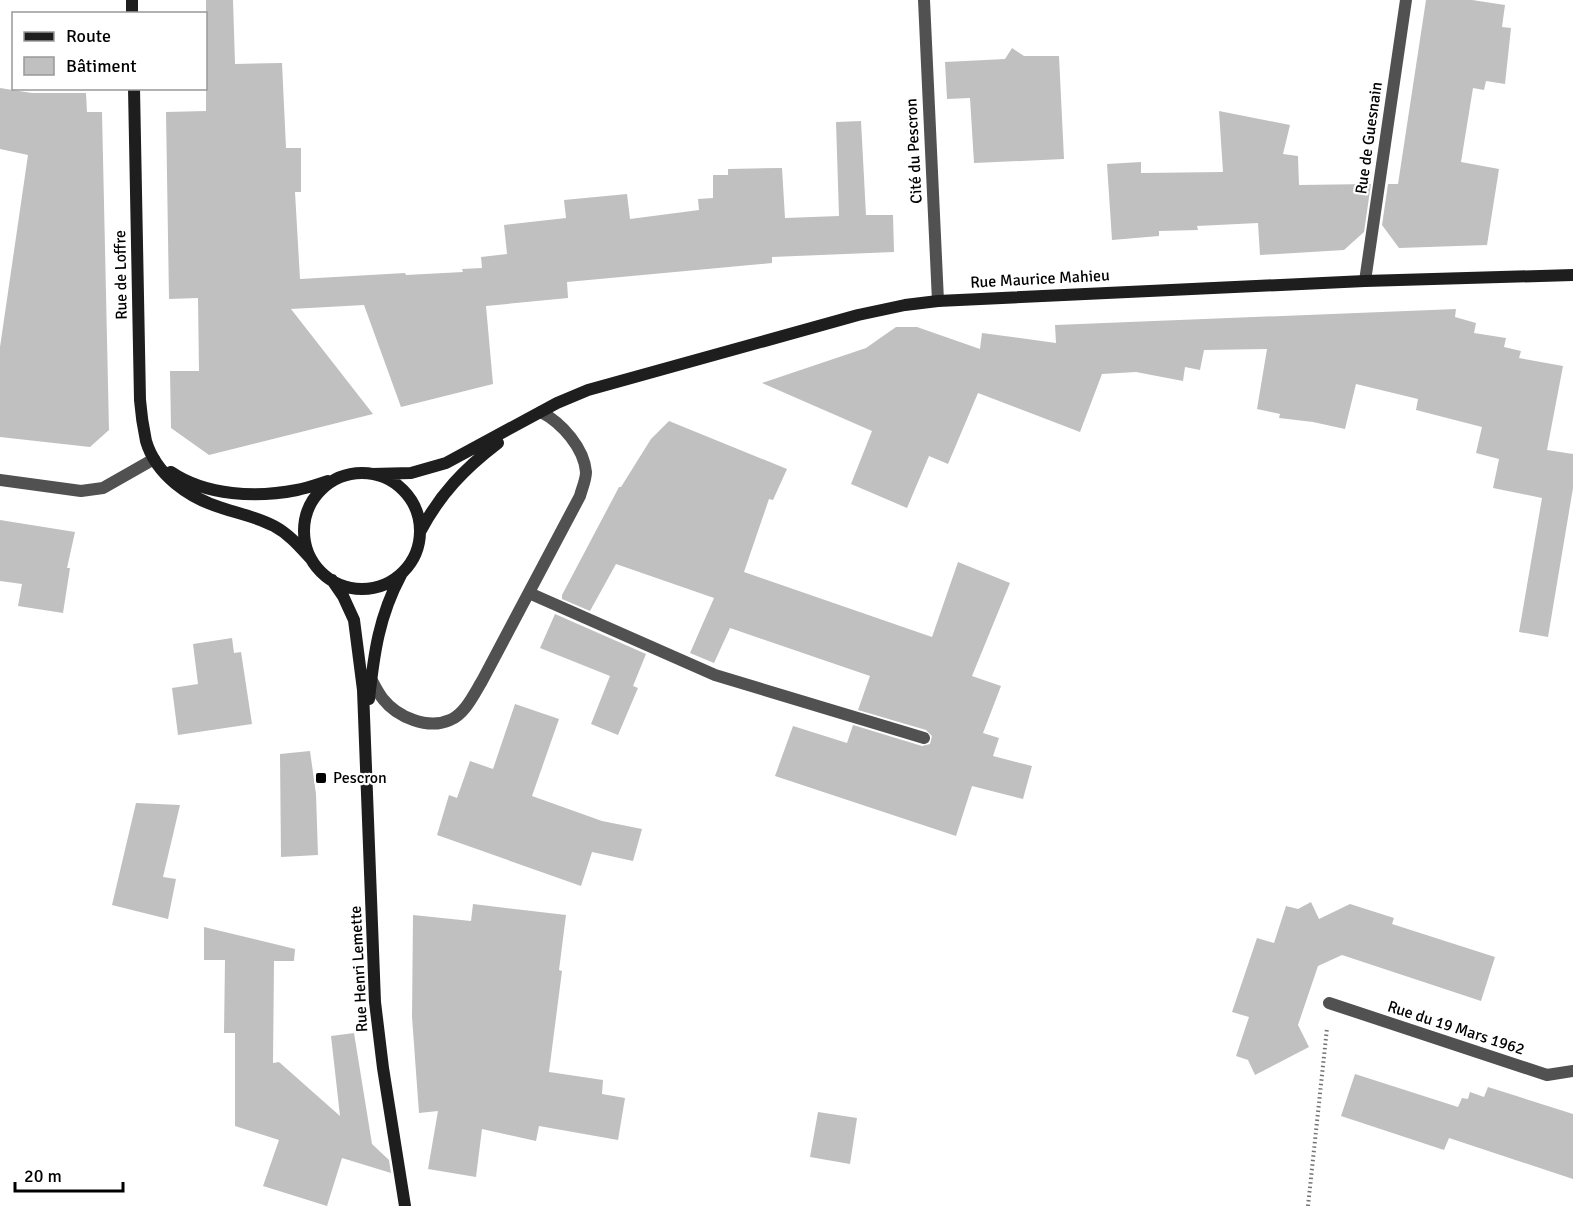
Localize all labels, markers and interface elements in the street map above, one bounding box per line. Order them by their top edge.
legend [12,12,207,90]
text: Route [66,25,111,47]
text: Bâtiment [66,55,137,77]
street label: Rue de Guesnain [1351,80,1387,196]
street label: Cité du Pescron [901,98,927,204]
street label: Rue de Loffre [110,230,132,320]
street label: Rue Maurice Mahieu [970,265,1110,293]
place label: Pescron [333,768,387,788]
marker: Pescron [314,771,328,785]
street label: Rue Henri Lemette [346,905,372,1033]
street label: Rue du 19 Mars 1962 [1385,996,1527,1060]
scale bar [15,1155,123,1193]
text: 20 m [24,1165,62,1187]

